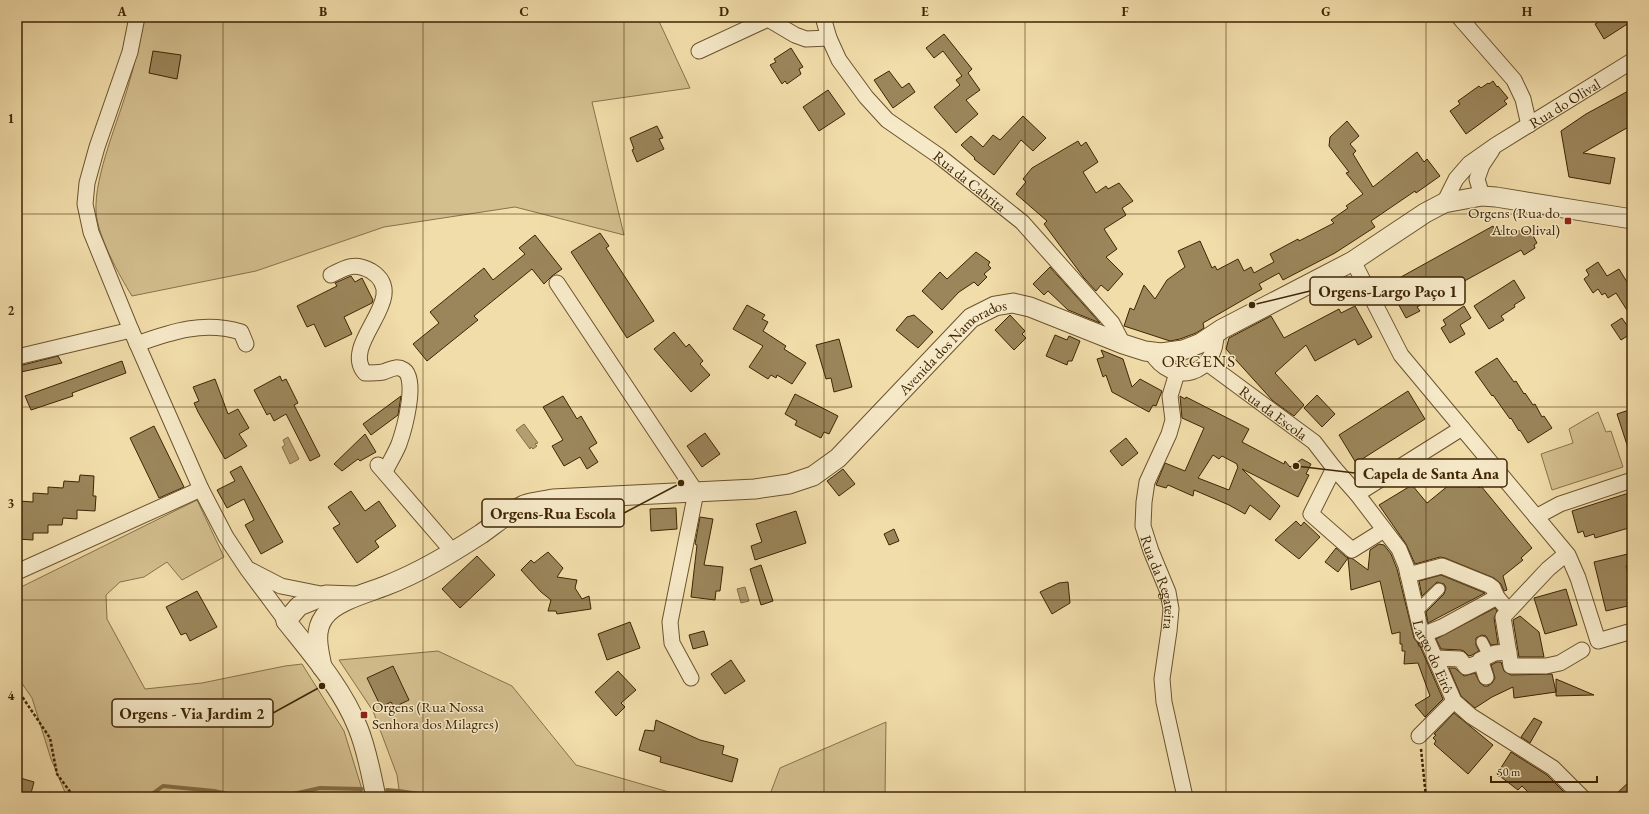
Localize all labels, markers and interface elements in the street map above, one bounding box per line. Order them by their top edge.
text: A [116,3,127,20]
text: B [319,3,327,20]
text: C [519,3,529,20]
text: D [719,3,729,20]
text: E [921,3,929,20]
text: F [1121,3,1129,20]
text: G [1321,3,1331,20]
text: H [1522,3,1533,20]
street label: Rua do Olival [1525,73,1604,132]
text: 1 [8,110,15,127]
street label: Rua da Cabrita [930,146,1011,216]
place label: Orgens (Rua do Alto Olival) [1468,203,1560,239]
marker: Orgens (Rua do Alto Olival) [1563,216,1573,226]
callout: Orgens-Largo Paço 1 [1310,277,1465,305]
text: Orgens-Largo Paço 1 [1318,281,1458,302]
street label: Avenida dos Namorados [893,295,1008,399]
text: 2 [8,302,15,319]
district label: ORGENS [1162,350,1236,372]
street label: Rua da Escola [1236,381,1312,444]
callout: Capela de Santa Ana [1355,459,1507,487]
text: Capela de Santa Ana [1363,463,1500,484]
text: 3 [8,495,15,512]
callout: Orgens-Rua Escola [482,499,624,527]
text: Orgens-Rua Escola [490,503,617,524]
street label: Rua da Regateira [1137,532,1180,630]
street label: Largo do Eirô [1409,618,1459,696]
text: 4 [8,687,15,704]
place label: Orgens (Rua Nossa Senhora dos Milagres) [372,697,499,733]
callout: Orgens - Via Jardim 2 [112,699,273,727]
text: Orgens - Via Jardim 2 [120,703,265,724]
marker: Orgens (Rua Nossa Senhora dos Milagres) [359,710,369,720]
scale bar [1491,758,1597,784]
text: 50 m [1497,764,1521,780]

